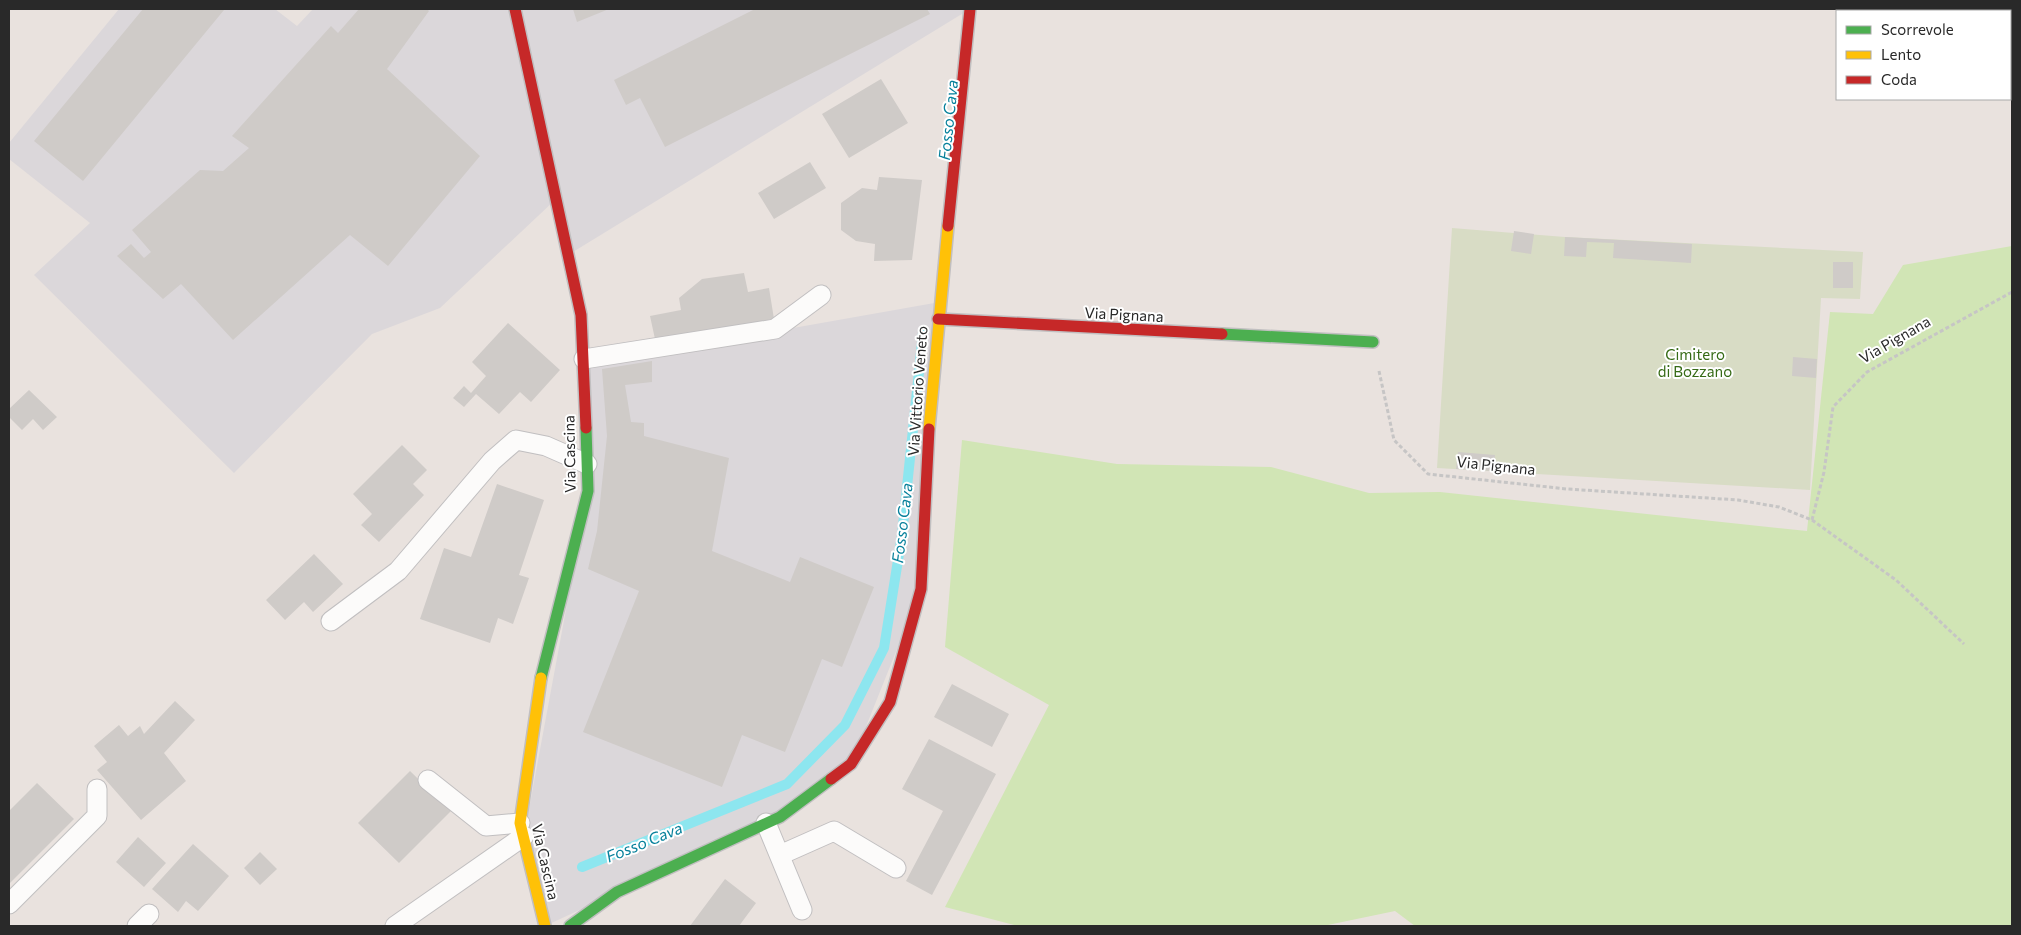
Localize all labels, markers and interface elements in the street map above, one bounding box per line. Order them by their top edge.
legend [1836,10,2011,100]
text: Scorrevole [1881,20,1954,38]
text: Lento [1881,45,1921,63]
text: Coda [1881,70,1917,88]
water label: Fosso Cava [934,79,961,161]
street label: Via Pignana [1084,303,1164,325]
street label: Via Pignana [1856,312,1933,367]
street label: Via Vittorio Veneto [903,325,931,457]
park label: Cimitero di Bozzano [1658,345,1732,380]
street label: Via Cascina [559,415,579,493]
street label: Via Pignana [1456,452,1536,478]
water label: Fosso Cava [887,482,916,564]
water label: Fosso Cava [603,818,685,865]
street label: Via Cascina [528,822,563,902]

